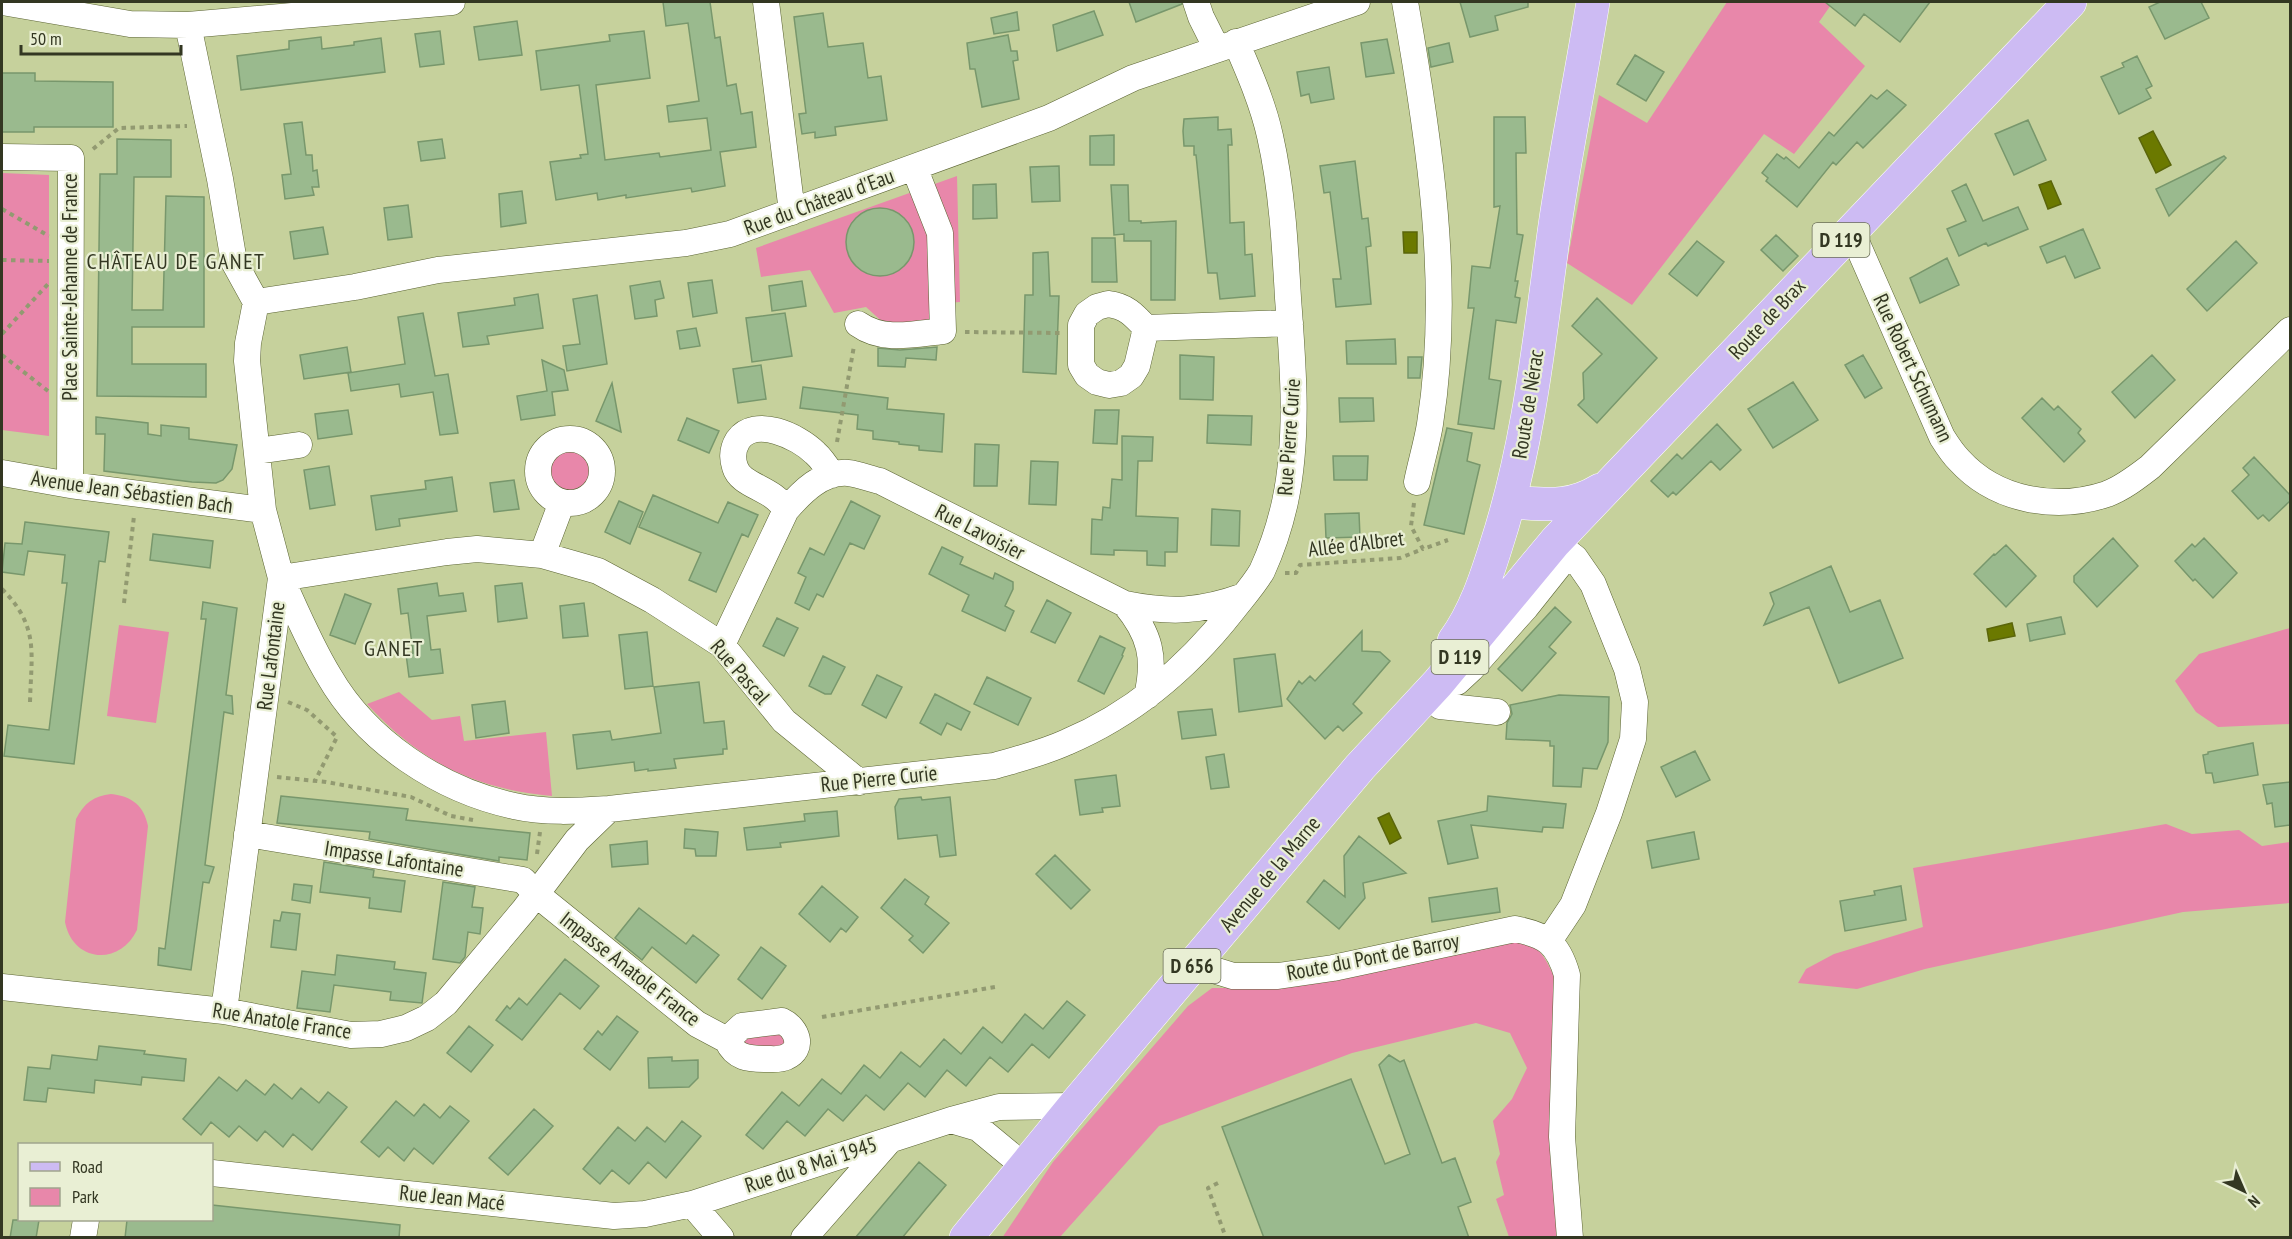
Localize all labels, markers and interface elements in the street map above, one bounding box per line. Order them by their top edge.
scale bar [21,18,182,56]
text: 50 m [30,27,62,50]
street label: Rue du Château d'Eau [740,162,898,241]
street label: Place Sainte-Jehanne de France [56,173,83,401]
road number: D 119 [1812,223,1870,257]
district label: CHÂTEAU DE GANET [87,247,265,275]
street label: Route de Brax [1722,272,1811,365]
street label: Rue Robert Schumann [1867,289,1960,446]
street label: Route de Nérac [1506,347,1550,460]
street label: Rue Pierre Curie [1271,378,1306,496]
street label: Avenue Jean Sébastien Bach [30,464,235,519]
street label: Rue Lavoisier [931,498,1030,566]
street label: Allée d'Albret [1306,524,1406,563]
street label: Rue Lafontaine [250,600,291,712]
district label: GANET [364,634,424,662]
street label: Rue Pascal [705,634,776,710]
road number: D 119 [1432,640,1488,674]
street label: Rue Pierre Curie [819,759,939,798]
street label: Avenue de la Marne [1213,810,1326,937]
street label: Impasse Lafontaine [323,834,466,883]
street label: Impasse Anatole France [555,905,706,1032]
street label: Route du Pont de Barroy [1284,927,1461,986]
road number: D 656 [1164,949,1220,983]
street label: Rue Anatole France [211,996,353,1045]
street label: Rue du 8 Mai 1945 [741,1130,880,1199]
legend [18,1143,213,1221]
text: Road [72,1155,103,1178]
north arrow [2214,1161,2274,1221]
street label: Rue Jean Macé [398,1179,506,1216]
text: Park [72,1185,99,1208]
text: N [2244,1192,2264,1212]

